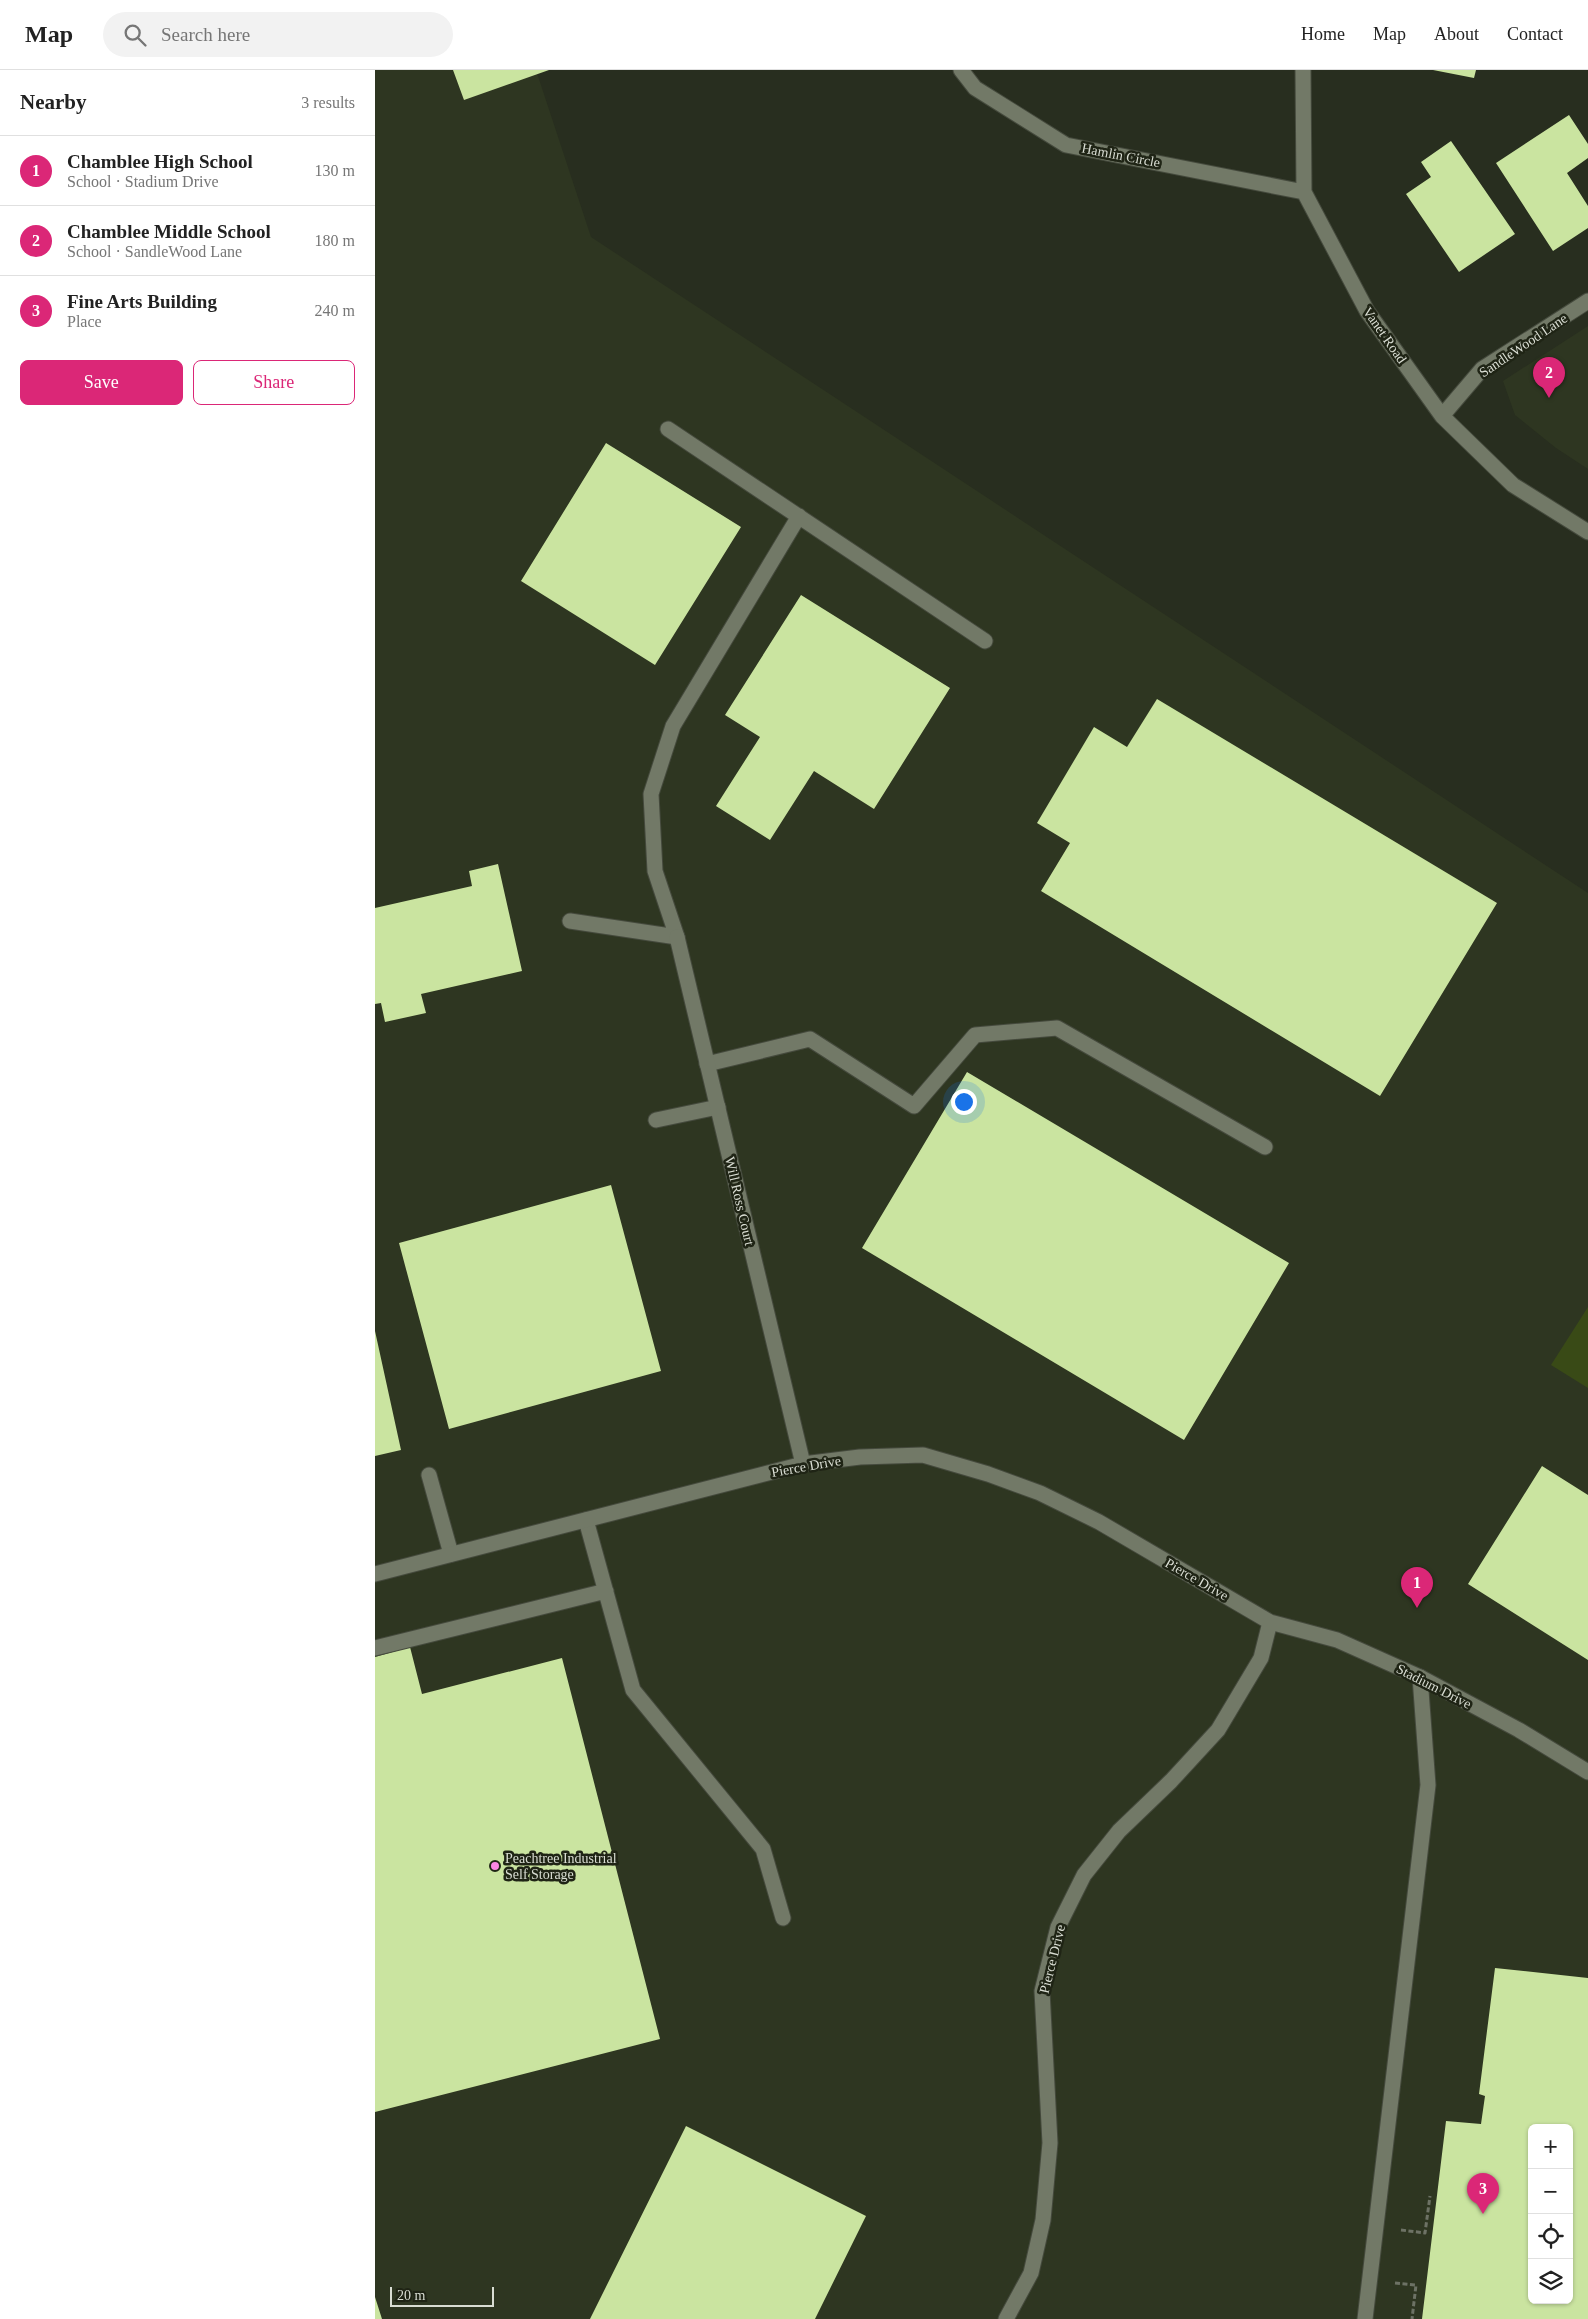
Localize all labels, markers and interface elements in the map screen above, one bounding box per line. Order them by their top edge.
search box [103,12,453,57]
text: Map [25,21,73,47]
icon: search [121,21,149,49]
text: Search here [161,24,250,45]
text: Home [1301,24,1345,44]
text: Map [1373,24,1406,44]
text: About [1434,24,1479,44]
text: Contact [1507,24,1563,44]
text: Nearby [20,90,87,114]
text: 3 results [301,94,355,111]
street label: Hamlin Circle [1080,141,1161,170]
text: Chamblee High School [67,151,253,172]
text: 1 [32,162,40,179]
text: 130 m [315,162,355,179]
text: School · Stadium Drive [67,173,219,190]
text: Chamblee Middle School [67,221,271,242]
text: 2 [32,232,40,249]
text: 180 m [315,232,355,249]
text: School · SandleWood Lane [67,243,242,260]
text: Fine Arts Building [67,291,217,312]
text: 3 [32,302,40,319]
text: 240 m [315,302,355,319]
street label: Vanet Road [1360,304,1409,366]
street label: SandleWood Lane [1477,310,1570,380]
text: Place [67,313,102,330]
pin: 2 [1533,357,1565,398]
button: Save [20,360,183,405]
button: Share [193,360,355,405]
your location [951,1089,977,1115]
street label: Will Ross Court [722,1155,757,1247]
street label: Pierce Drive [770,1453,842,1480]
street label: Pierce Drive [1163,1555,1231,1604]
pin: 1 [1401,1567,1433,1608]
street label: Stadium Drive [1394,1661,1474,1712]
place label: Peachtree Industrial Self Storage [505,1851,617,1882]
marker: Peachtree Industrial Self Storage [489,1860,501,1872]
street label: Pierce Drive [1037,1923,1068,1995]
map controls [1528,2124,1573,2304]
button: + [1528,2124,1573,2169]
button: − [1528,2169,1573,2214]
pin: 3 [1467,2173,1499,2214]
button: locate [1528,2214,1573,2259]
button: layers [1528,2259,1573,2304]
scale bar [390,2284,494,2307]
text: 20 m [397,2288,425,2303]

